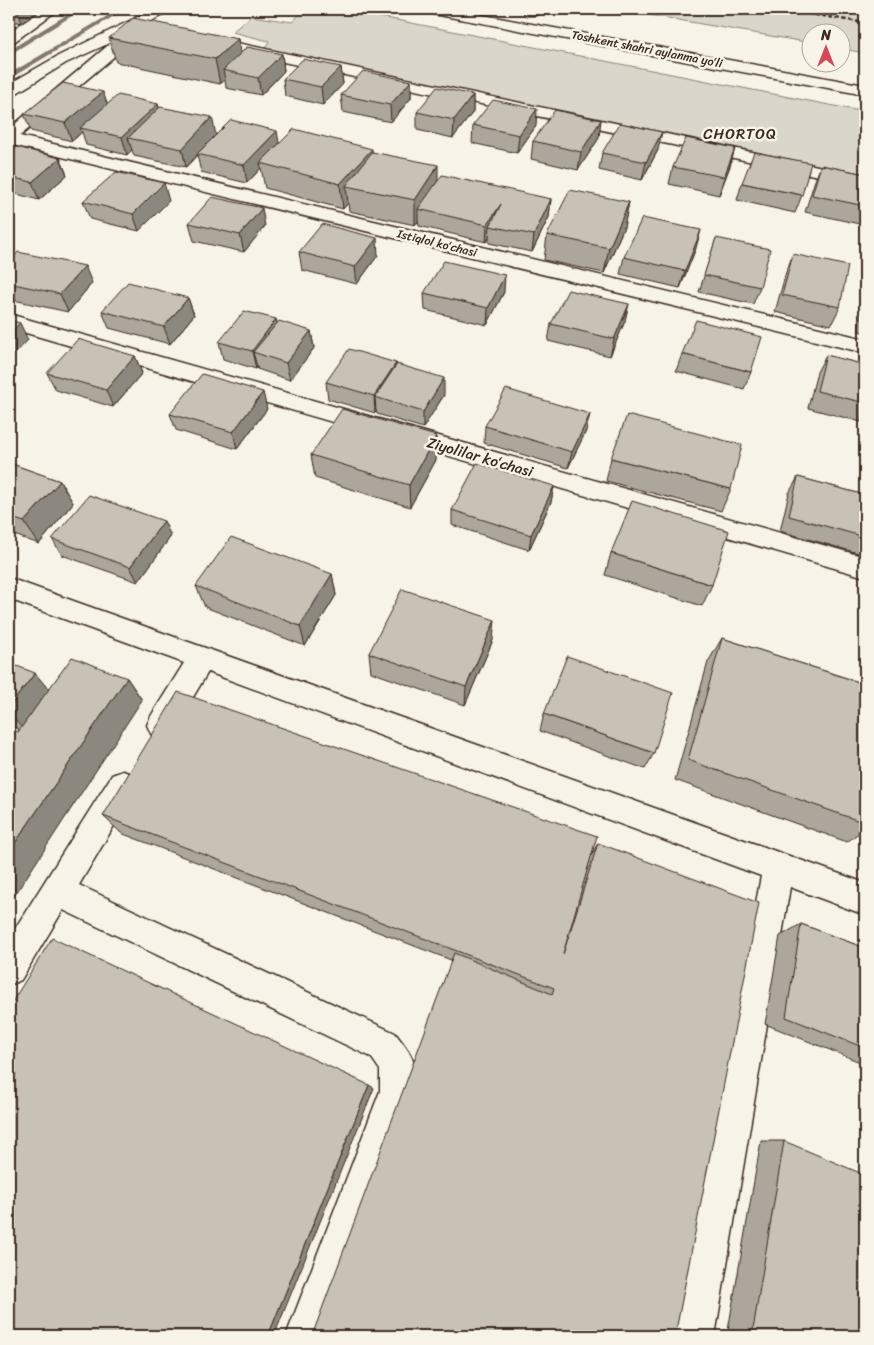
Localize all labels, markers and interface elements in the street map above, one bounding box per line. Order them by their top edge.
north arrow [802,22,852,72]
text: N [820,23,831,48]
street label: Toshkent shahri aylanma yoʻli [570,24,725,75]
district label: CHORTOQ [703,121,777,147]
street label: Istiqlol koʻchasi [394,222,480,264]
street label: Ziyolilar koʻchasi [424,429,537,485]

